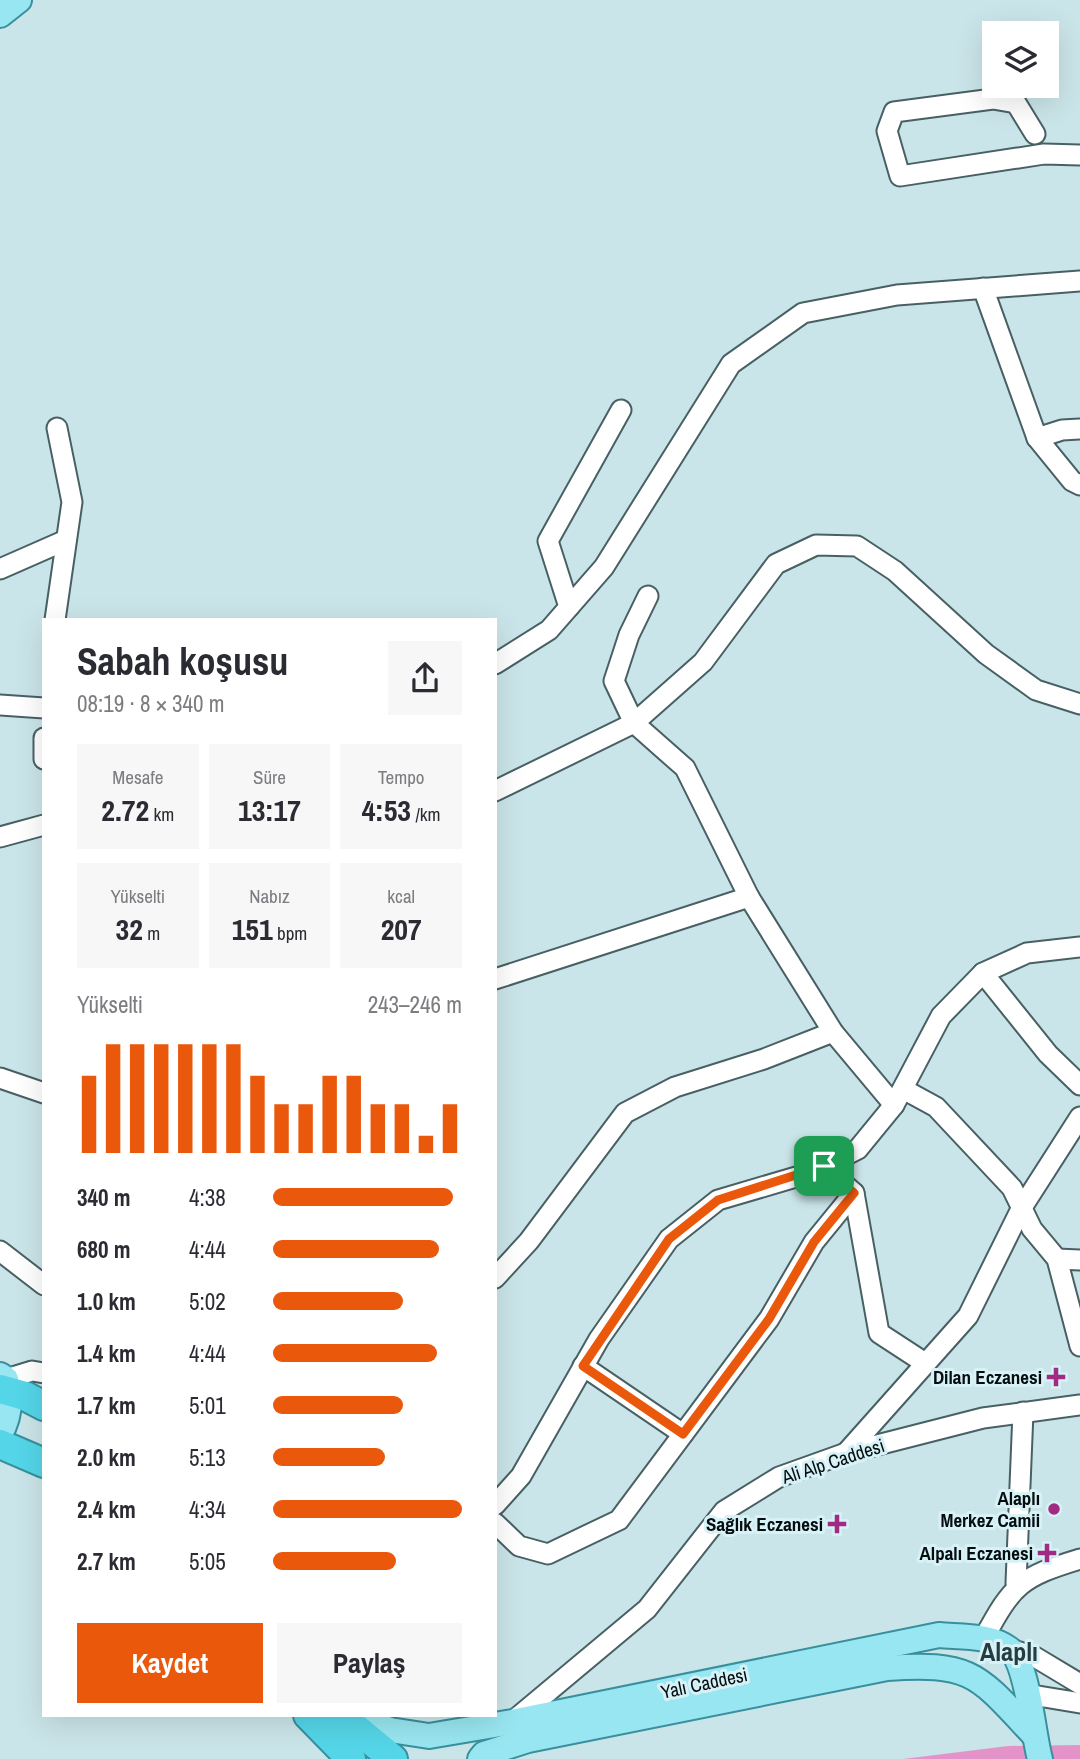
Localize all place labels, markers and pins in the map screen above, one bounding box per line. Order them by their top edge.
pin [794,1136,854,1196]
place label: Dilan Eczanesi [933,1364,1042,1390]
marker: Dilan Eczanesi [1048,1369,1064,1385]
place label: Alaplı Merkez Camii [940,1485,1040,1533]
marker: Alaplı Merkez Camii [1046,1501,1062,1517]
place label: Sağlık Eczanesi [706,1511,823,1537]
marker: Sağlık Eczanesi [829,1516,845,1532]
place label: Alpalı Eczanesi [920,1540,1033,1566]
marker: Alpalı Eczanesi [1039,1545,1055,1561]

